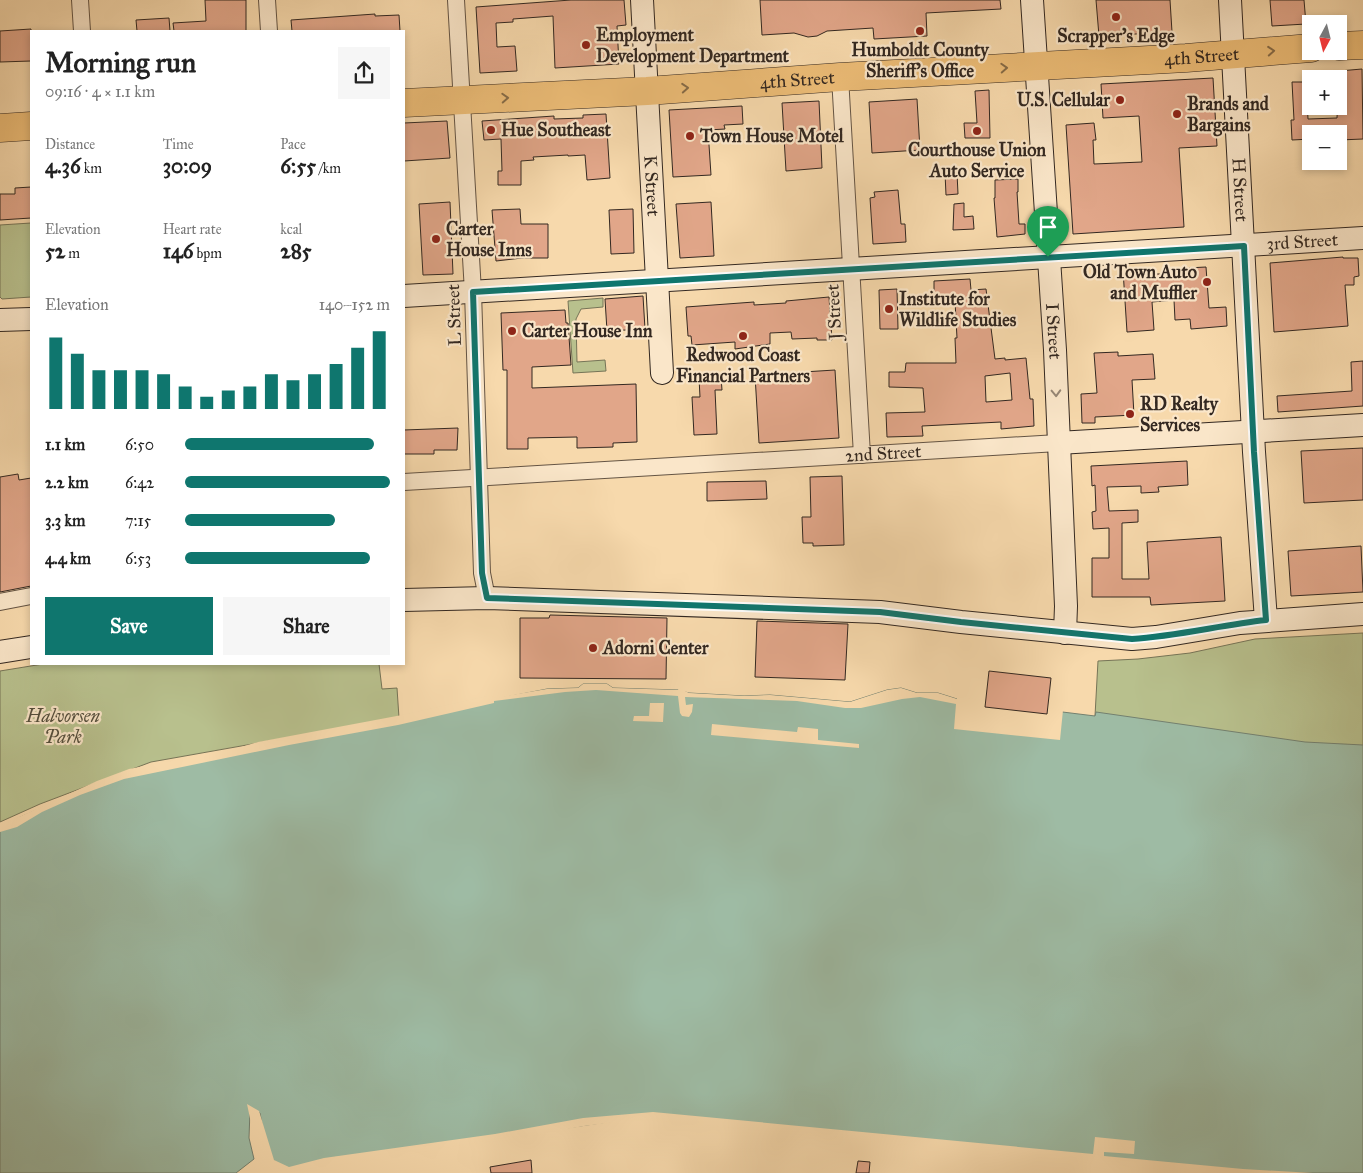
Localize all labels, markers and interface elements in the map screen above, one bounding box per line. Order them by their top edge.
marker: Scrapper's Edge [1110,11,1122,23]
north arrow [1302,15,1348,60]
map controls [1302,15,1347,170]
place label: Employment Development Department [596,24,790,68]
marker: Humboldt County Sheriff's Office [914,25,926,37]
place label: Scrapper's Edge [1057,25,1175,48]
marker: Employment Development Department [580,39,592,51]
place label: Humboldt County Sheriff's Office [851,39,990,82]
street label: 4th Street [1164,43,1241,70]
text: Morning run [45,45,196,80]
one-way arrow [1267,45,1275,56]
button: share [338,47,390,99]
one-way arrow [1000,63,1008,74]
street label: 4th Street [759,66,836,94]
button: + [1302,70,1347,115]
text: 09:16 · 4 × 1.1 km [45,82,155,101]
one-way arrow [681,83,689,94]
place label: U.S. Cellular [1017,89,1111,111]
one-way arrow [501,92,509,103]
place label: Brands and Bargains [1187,93,1270,137]
marker: U.S. Cellular [1114,94,1126,106]
marker: Brands and Bargains [1171,108,1183,120]
place label: Hue Southeast [501,119,611,141]
marker: Hue Southeast [485,124,497,136]
place label: Town House Motel [699,125,845,147]
marker: Courthouse Union Auto Service [971,125,983,137]
button: − [1302,125,1347,170]
marker: Town House Motel [684,130,696,142]
text: Distance [45,136,95,153]
text: Time [163,136,194,153]
text: Pace [280,136,306,153]
place label: Courthouse Union Auto Service [908,139,1046,182]
text: 4.36 [45,153,81,179]
text: 30:09 [163,153,212,179]
text: 6:55 [280,153,316,179]
street label: K Street [639,154,665,218]
street label: H Street [1227,157,1253,223]
text: km [81,160,102,177]
text: /km [316,160,341,177]
pin [1027,206,1069,257]
icon: arrive [1034,213,1062,241]
place label: Carter House Inns [446,218,532,261]
text: Elevation [45,221,101,238]
text: Heart rate [163,221,222,238]
text: kcal [280,221,302,238]
street label: 3rd Street [1266,228,1339,255]
marker: Carter House Inns [430,233,442,245]
text: 52 [45,238,65,264]
text: 146 [163,238,193,264]
text: 285 [280,238,312,264]
text: m [65,245,80,262]
text: bpm [193,245,222,262]
place label: Old Town Auto and Muffler [1083,261,1198,304]
marker: Old Town Auto and Muffler [1201,276,1213,288]
street label: L Street [442,283,466,346]
street label: J Street [822,283,848,342]
place label: Institute for Wildlife Studies [899,288,1017,331]
text: Elevation [45,295,109,314]
text: 140–152 m [319,295,390,314]
street label: I Street [1041,302,1066,361]
marker: Institute for Wildlife Studies [883,303,895,315]
place label: Carter House Inn [522,320,653,342]
marker: Carter House Inn [506,325,518,337]
marker: Redwood Coast Financial Partners [737,330,749,342]
place label: Redwood Coast Financial Partners [676,344,810,387]
one-way arrow [1051,389,1062,397]
place label: RD Realty Services [1140,393,1220,436]
marker: RD Realty Services [1124,408,1136,420]
text: 1.1 km [45,435,85,454]
text: 6:50 [125,435,154,454]
street label: 2nd Street [844,440,923,467]
text: 2.2 km [45,473,89,492]
text: 6:42 [125,473,154,492]
text: 3.3 km [45,511,85,530]
text: 7:15 [125,511,151,530]
text: 4.4 km [45,549,91,568]
text: 6:53 [125,549,151,568]
button: Save [45,597,213,655]
button: Share [223,597,390,655]
place label: Adorni Center [602,637,710,659]
marker: Adorni Center [587,642,599,654]
park label: Halvorsen Park [25,705,101,748]

